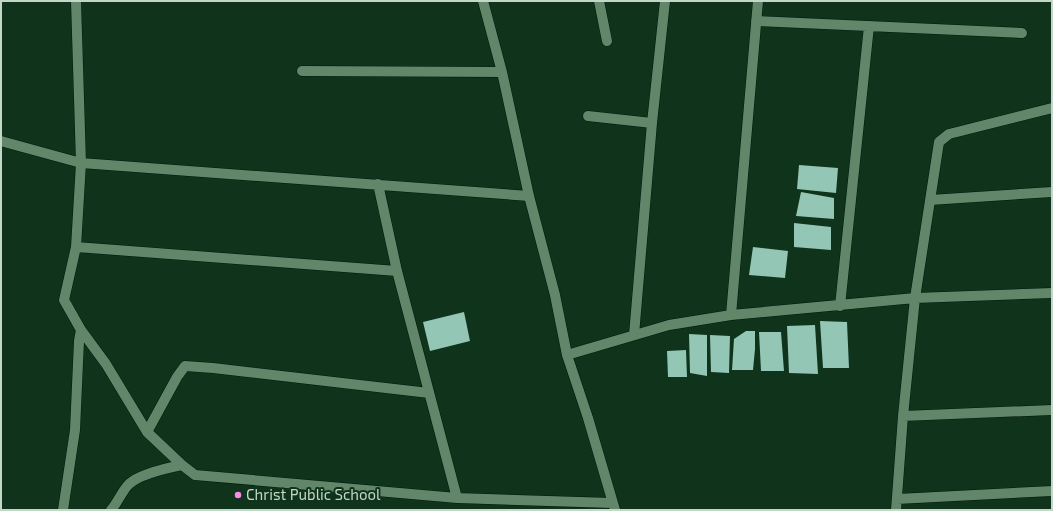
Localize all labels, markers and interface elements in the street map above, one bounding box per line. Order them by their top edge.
place label: Christ Public School [246,485,381,503]
marker: Christ Public School [233,490,243,500]

